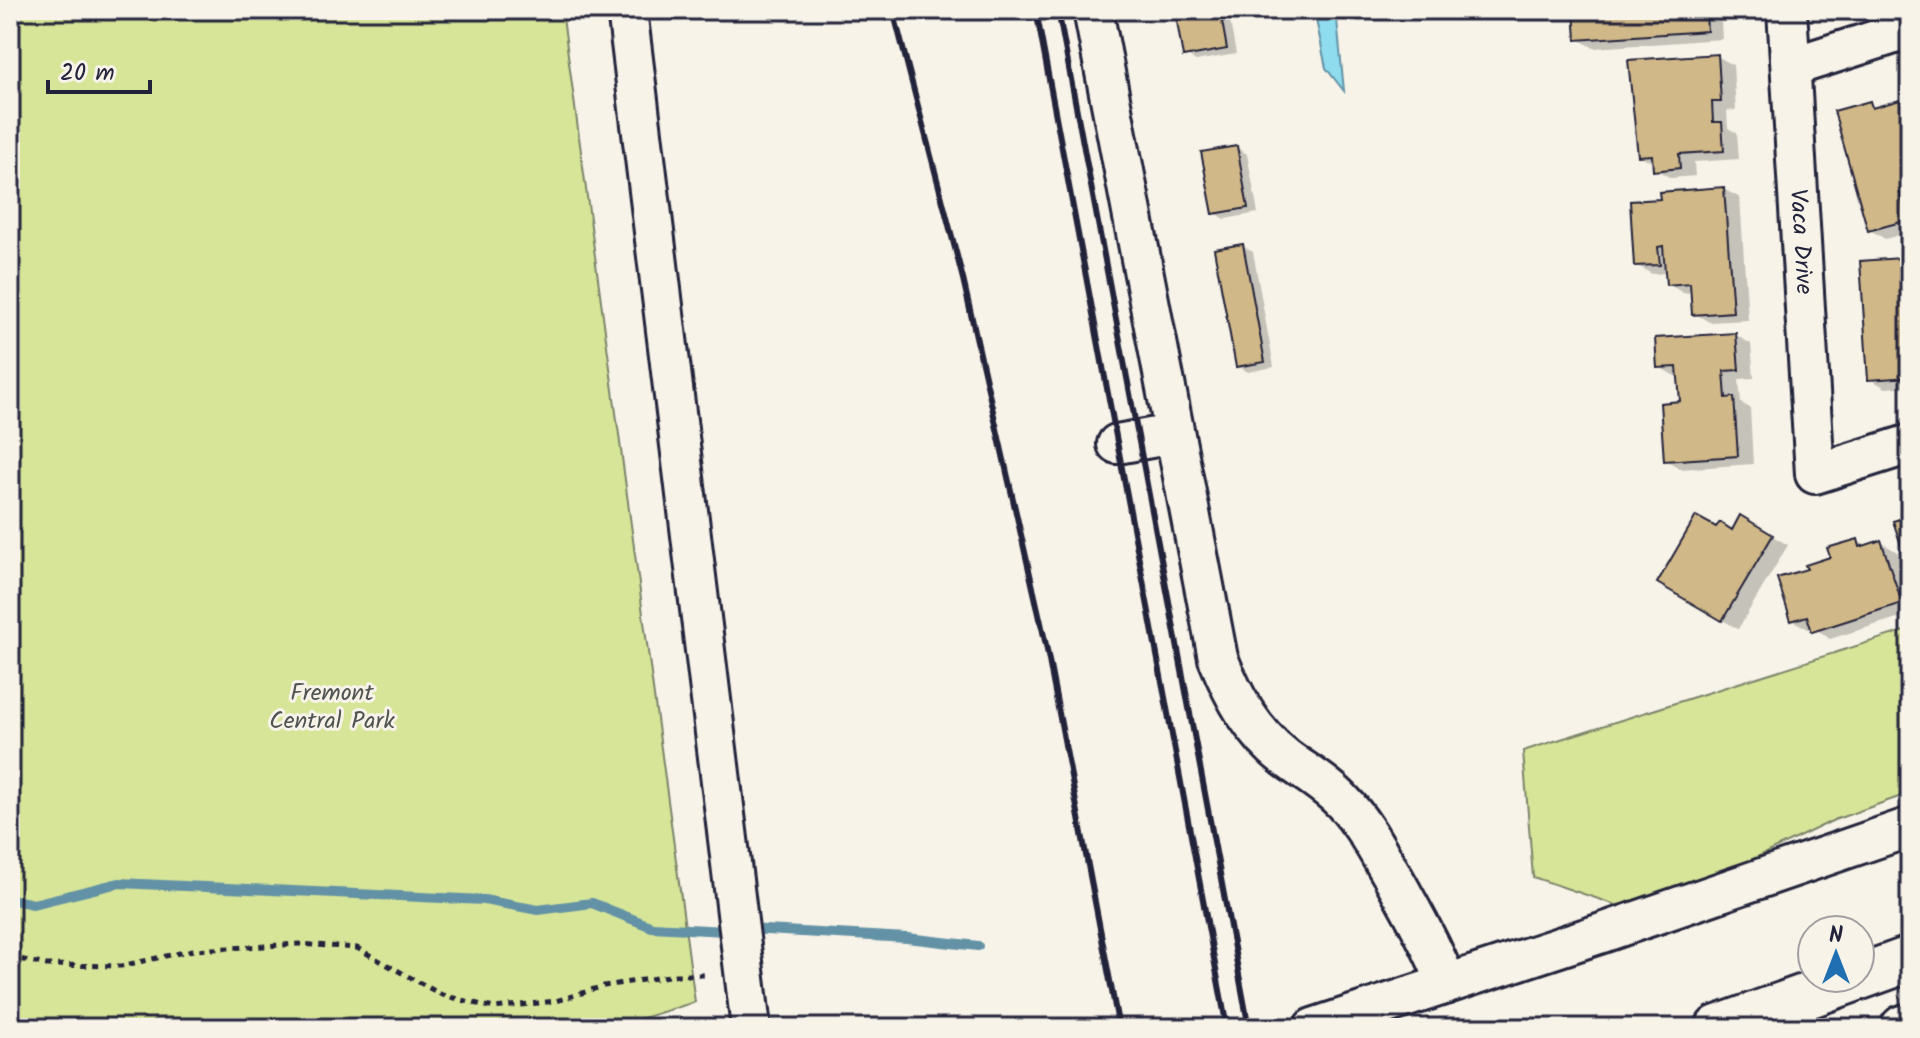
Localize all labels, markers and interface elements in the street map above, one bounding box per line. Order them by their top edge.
scale bar [48,44,150,94]
text: 20 m [60,54,115,93]
street label: Vaca Drive [1778,188,1824,296]
park label: Fremont Central Park [269,674,395,741]
north arrow [1796,914,1876,994]
text: N [1829,919,1843,954]

